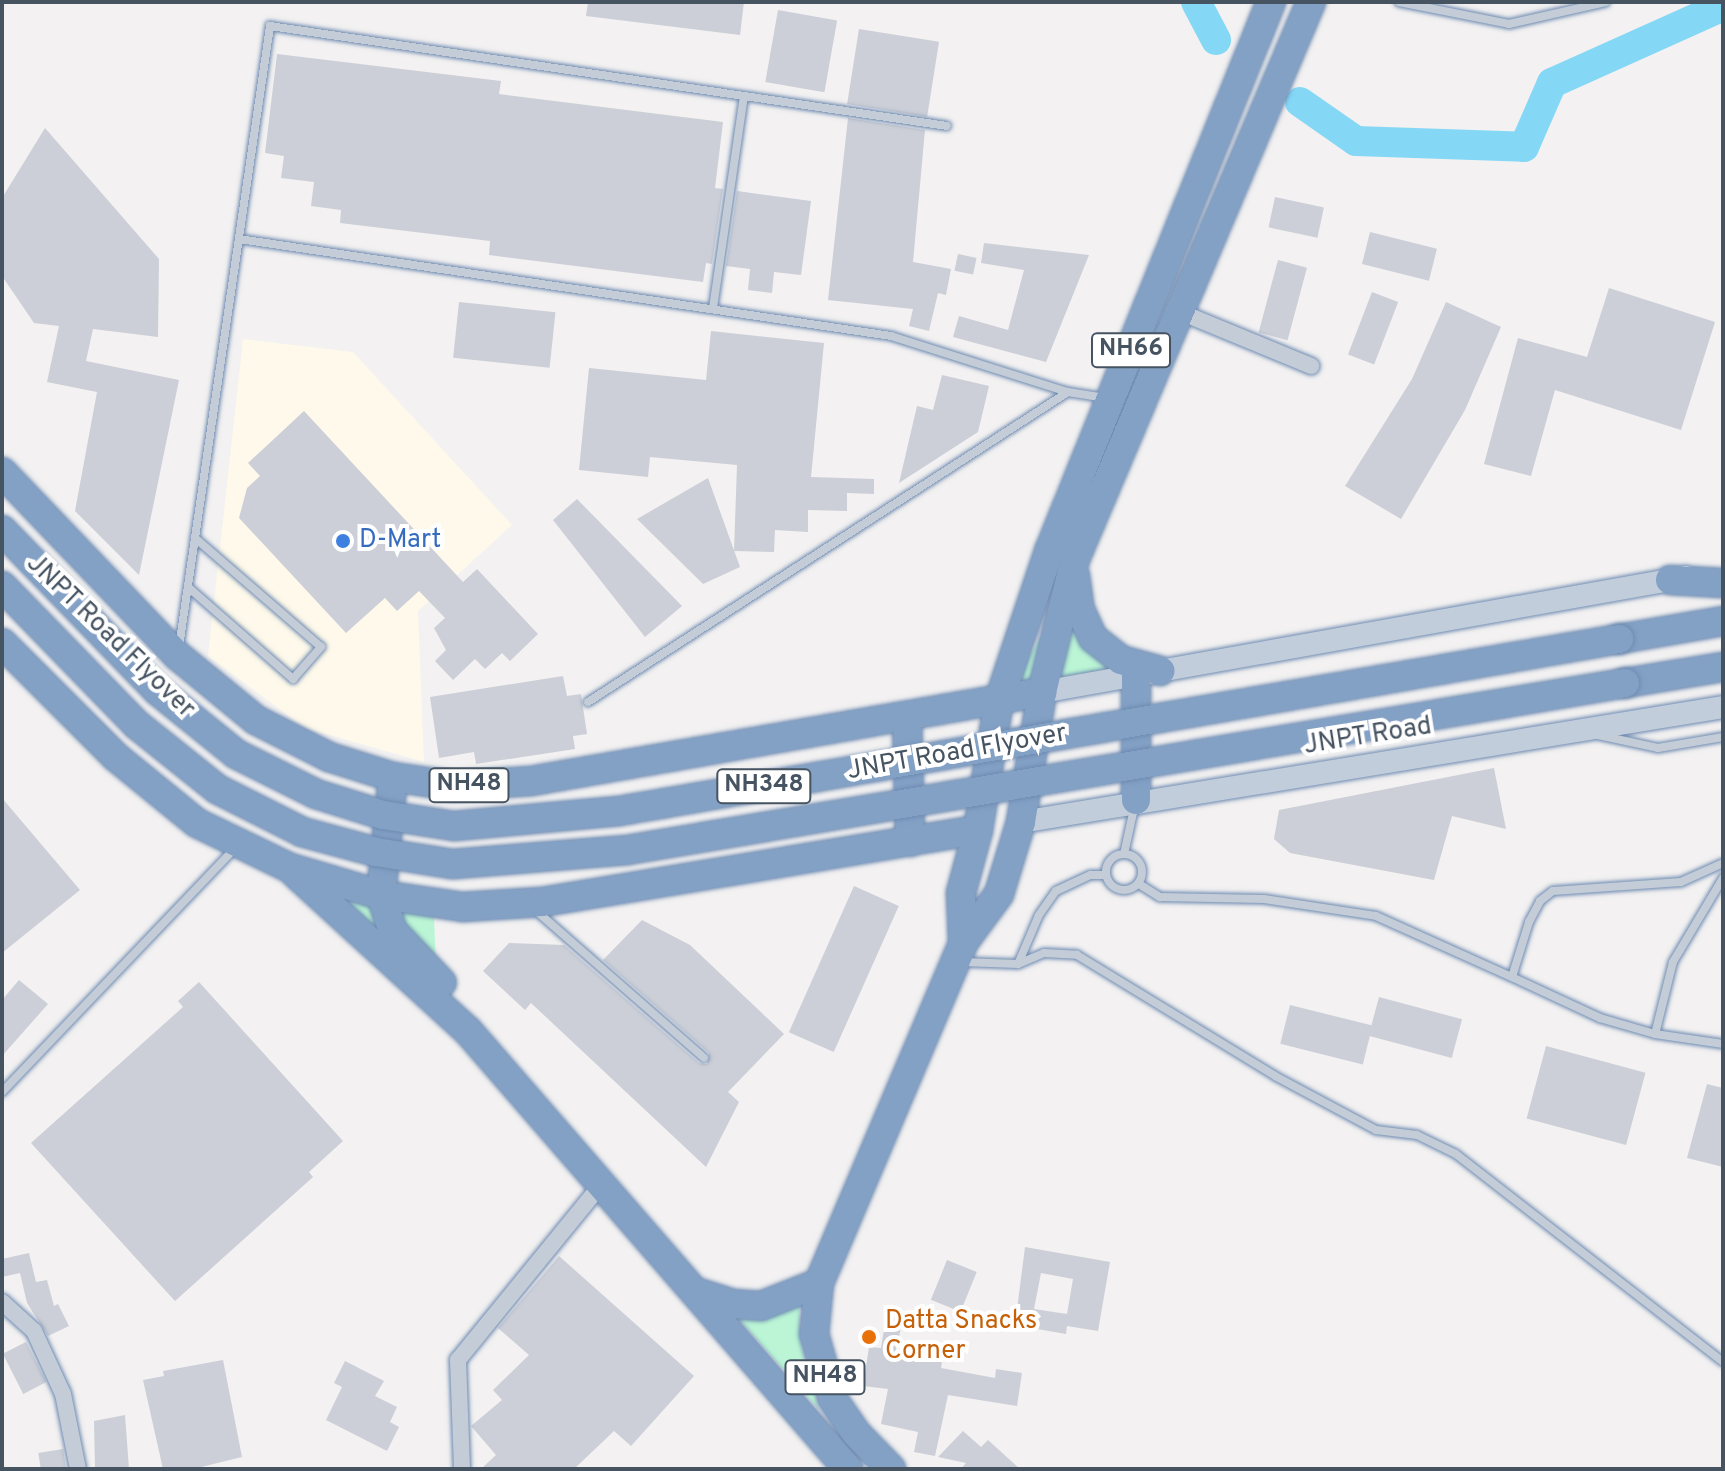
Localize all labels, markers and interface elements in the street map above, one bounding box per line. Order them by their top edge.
road number: NH66 [1091,330,1171,370]
place label: D-Mart [359,525,441,557]
marker: D-Mart [334,532,352,550]
street label: JNPT Road Flyover [19,548,201,726]
street label: JNPT Road [1301,711,1435,763]
street label: JNPT Road Flyover [844,718,1070,788]
road number: NH48 [427,765,511,805]
road number: NH348 [716,766,812,806]
place label: Datta Snacks Corner [885,1306,1037,1368]
marker: Datta Snacks Corner [860,1328,878,1346]
road number: NH48 [783,1357,867,1397]

